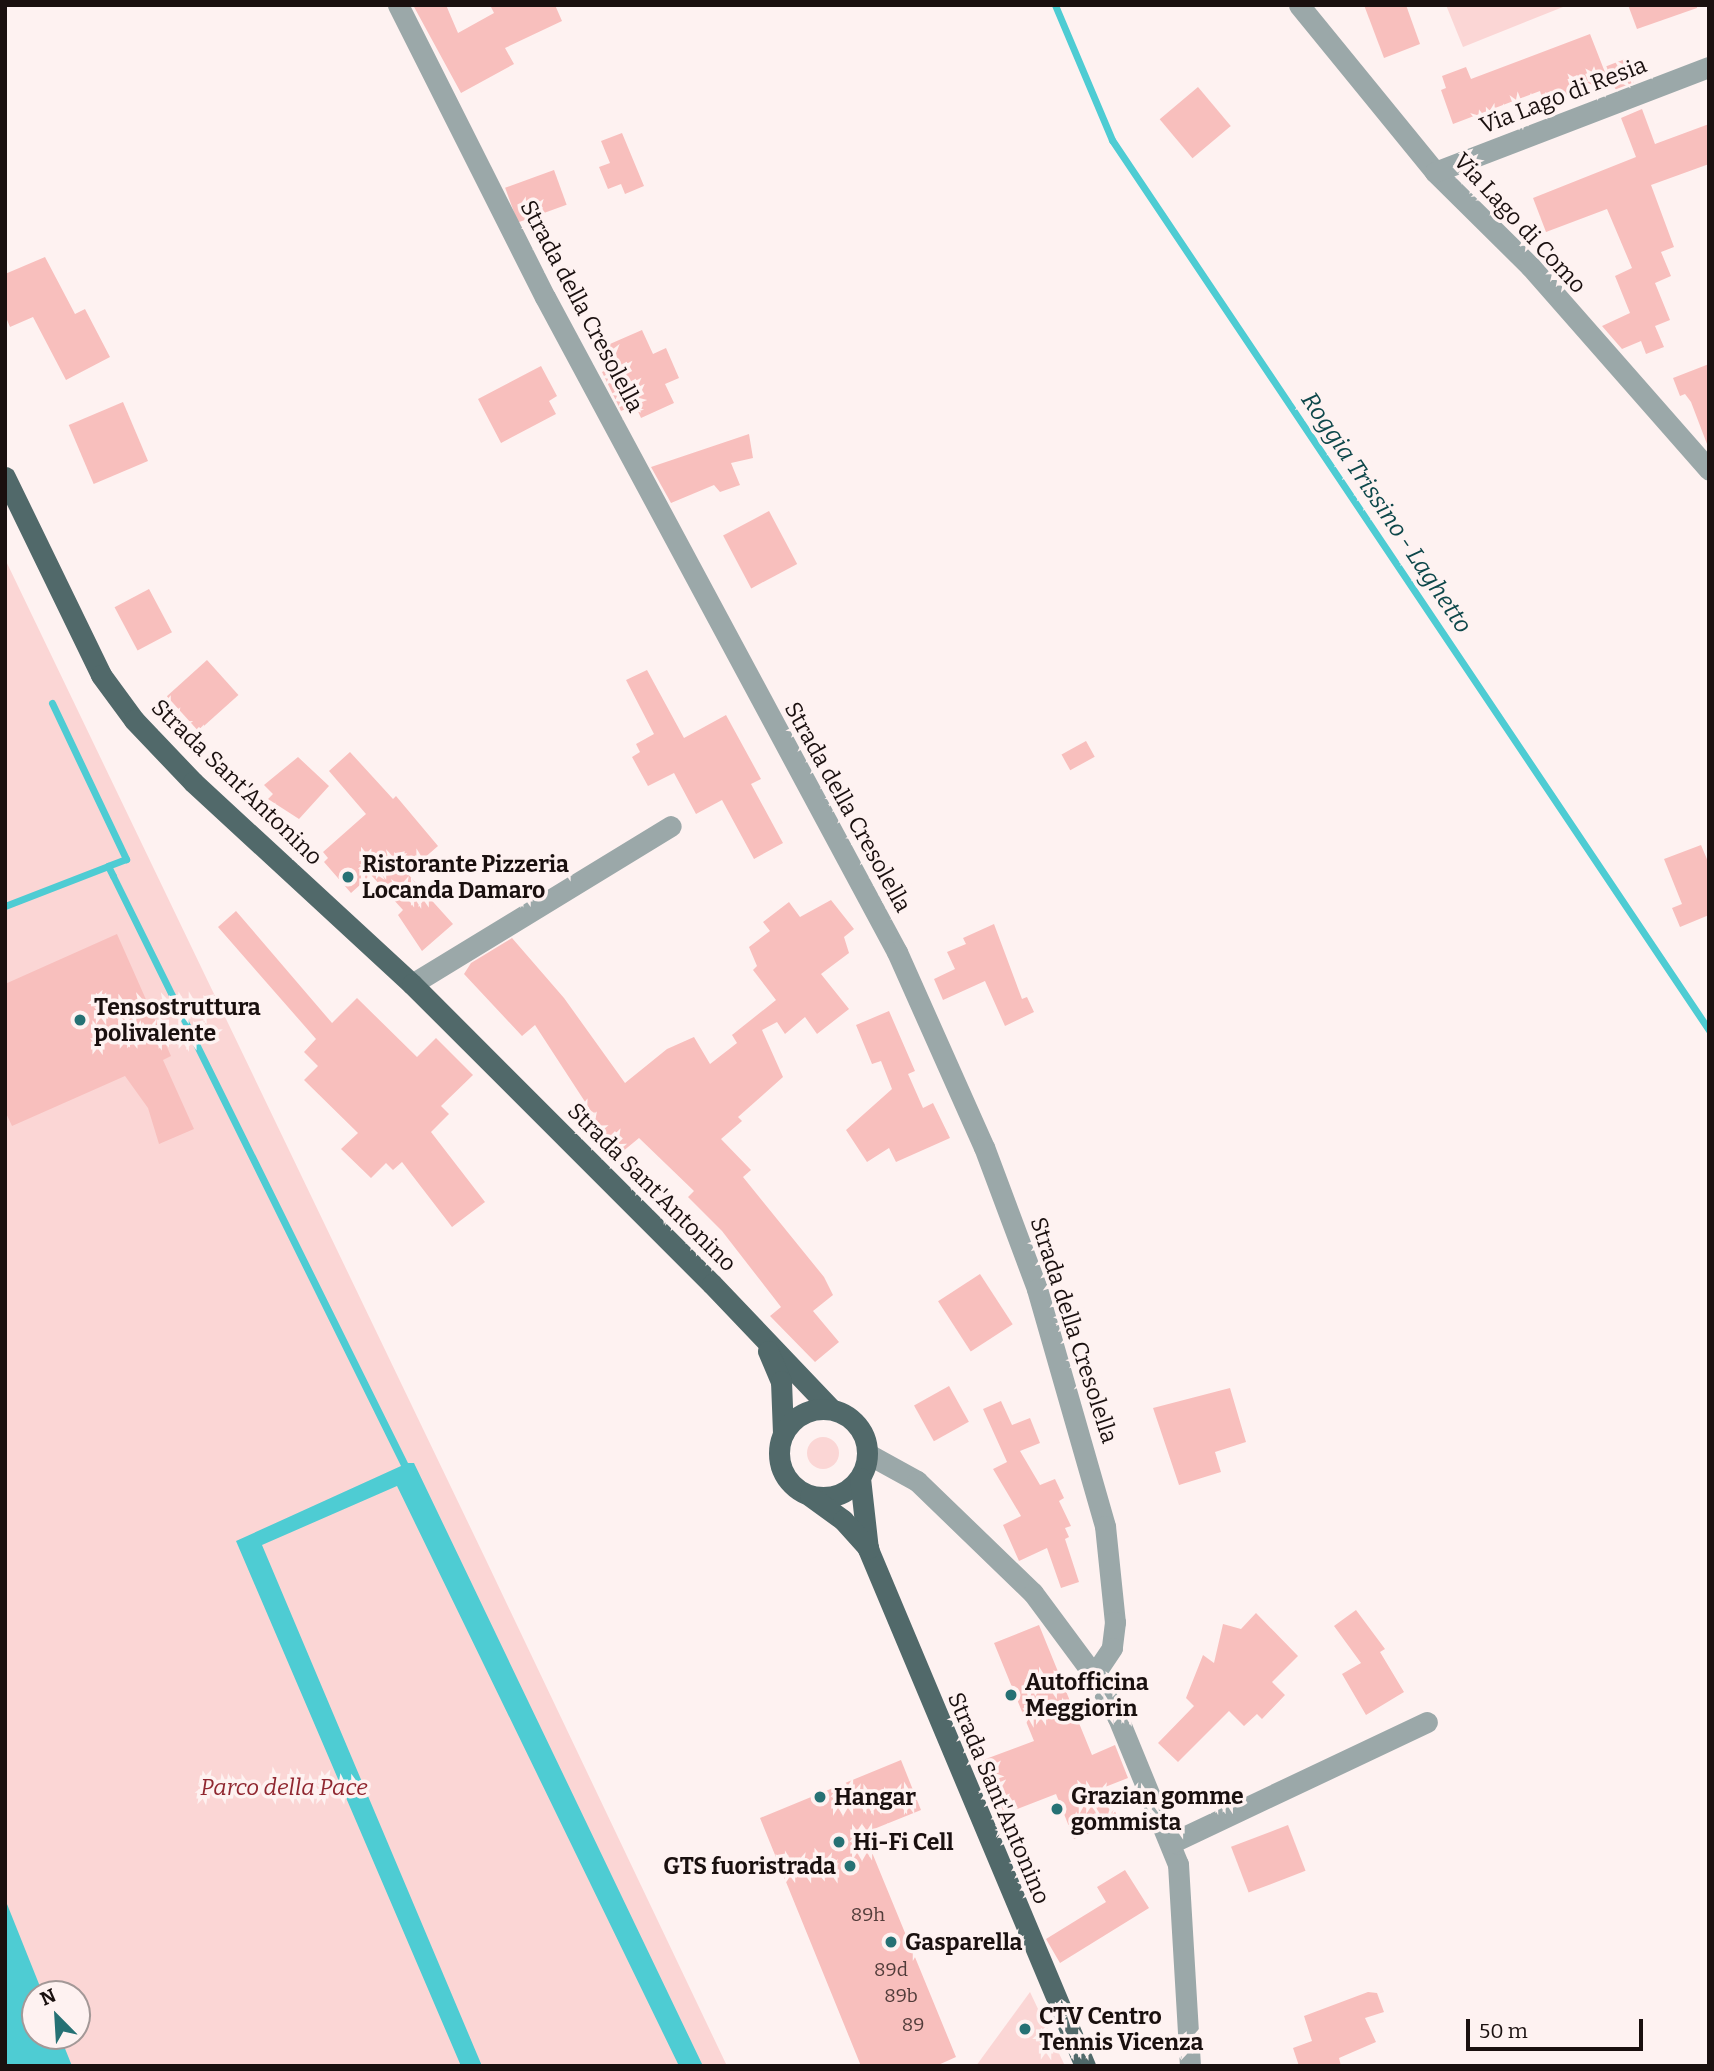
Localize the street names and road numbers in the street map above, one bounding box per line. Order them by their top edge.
street label: Via Lago di Resia [1476,51,1650,139]
street label: Via Lago di Como [1448,147,1592,299]
street label: Strada della Cresolella [514,195,650,417]
street label: Strada Sant'Antonino [146,693,328,871]
street label: Strada della Cresolella [779,697,917,917]
street label: Strada Sant'Antonino [562,1097,742,1277]
street label: Strada della Cresolella [1024,1214,1124,1446]
street label: Strada Sant'Antonino [942,1688,1056,1908]

